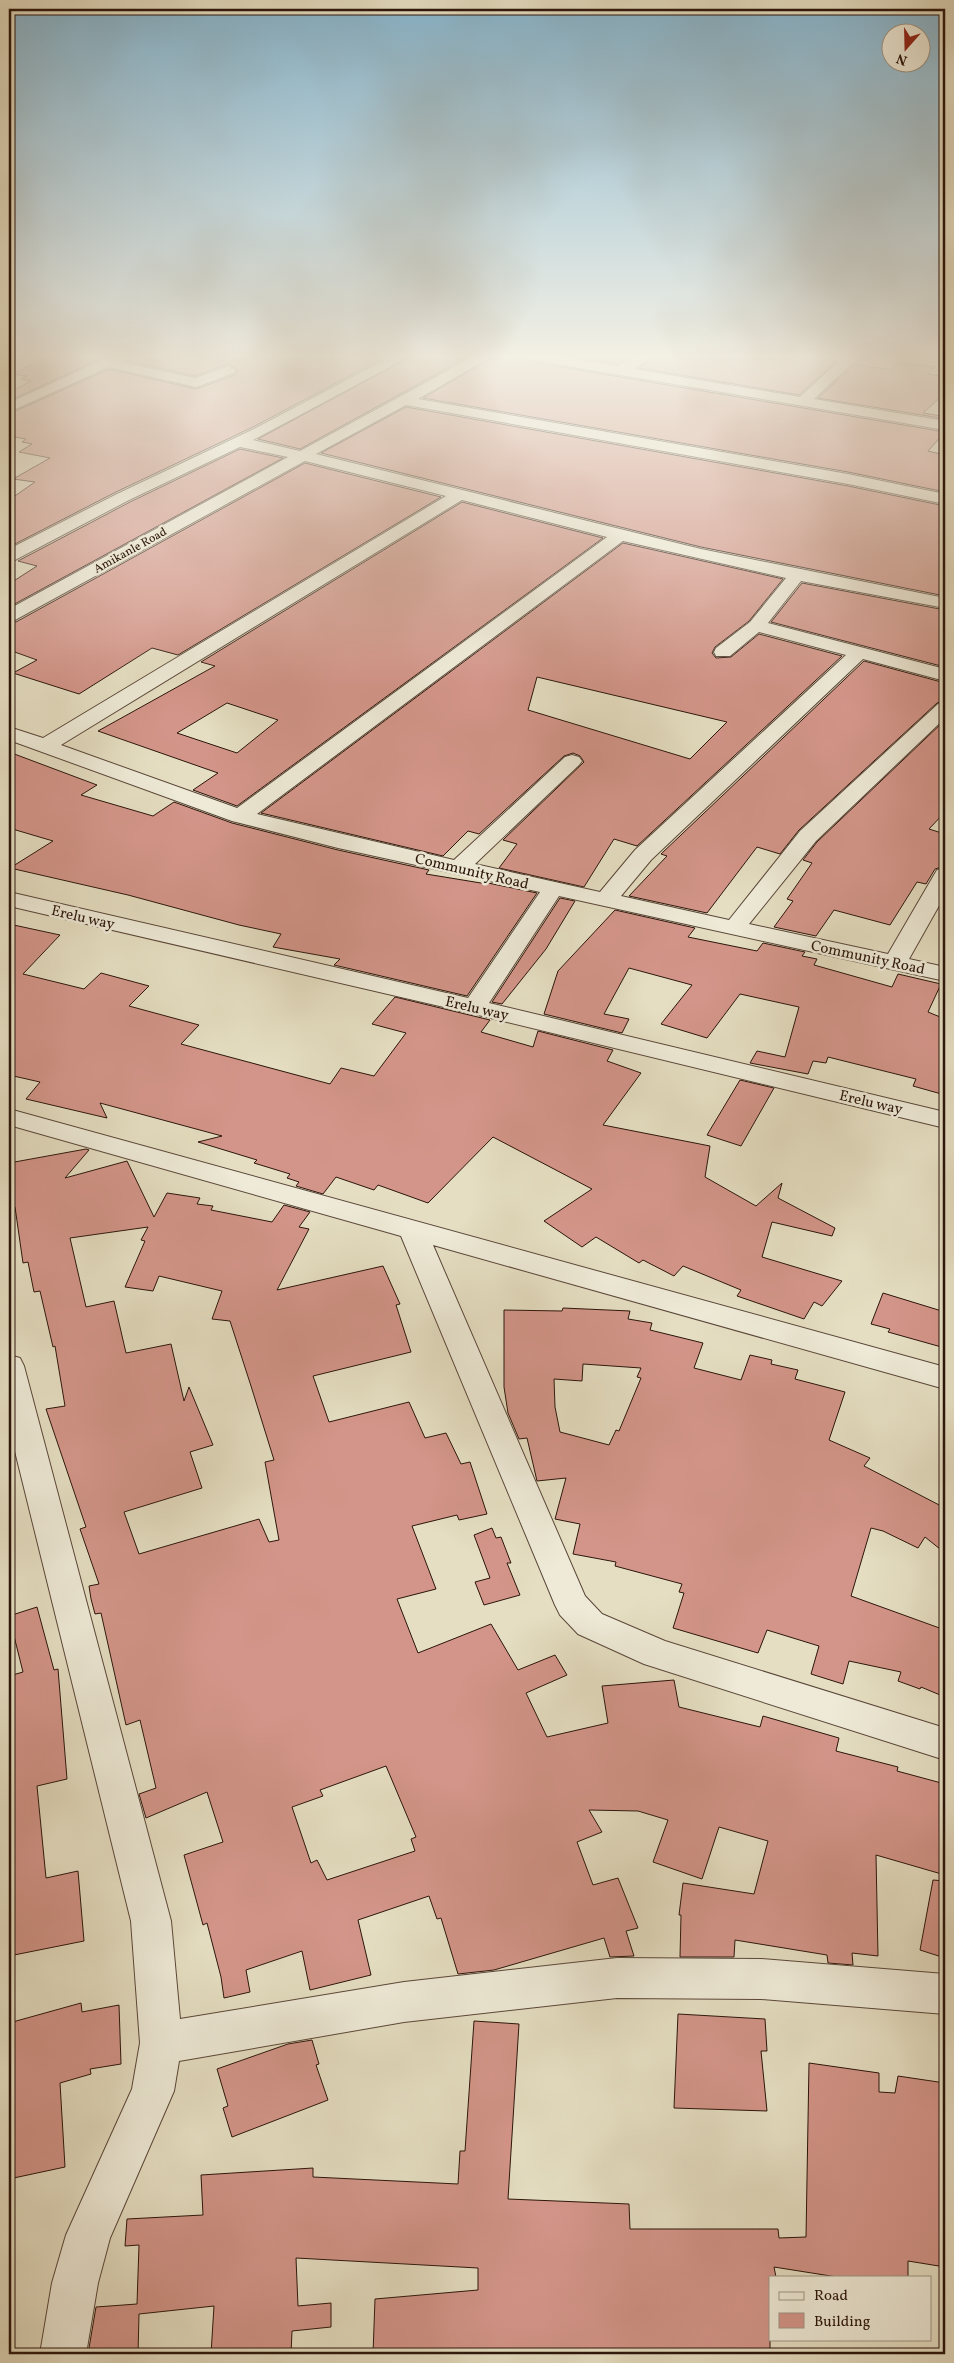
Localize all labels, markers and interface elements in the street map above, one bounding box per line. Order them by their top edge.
north arrow [882,22,932,72]
text: N [894,48,910,69]
street label: Amikanle Road [91,524,170,578]
street label: Community Road [413,849,531,896]
street label: Erelu way [49,901,117,936]
street label: Community Road [809,936,927,981]
street label: Erelu way [443,992,511,1027]
street label: Erelu way [837,1086,905,1121]
legend [769,2276,932,2340]
text: Road [814,2286,848,2307]
text: Building [814,2312,871,2333]

